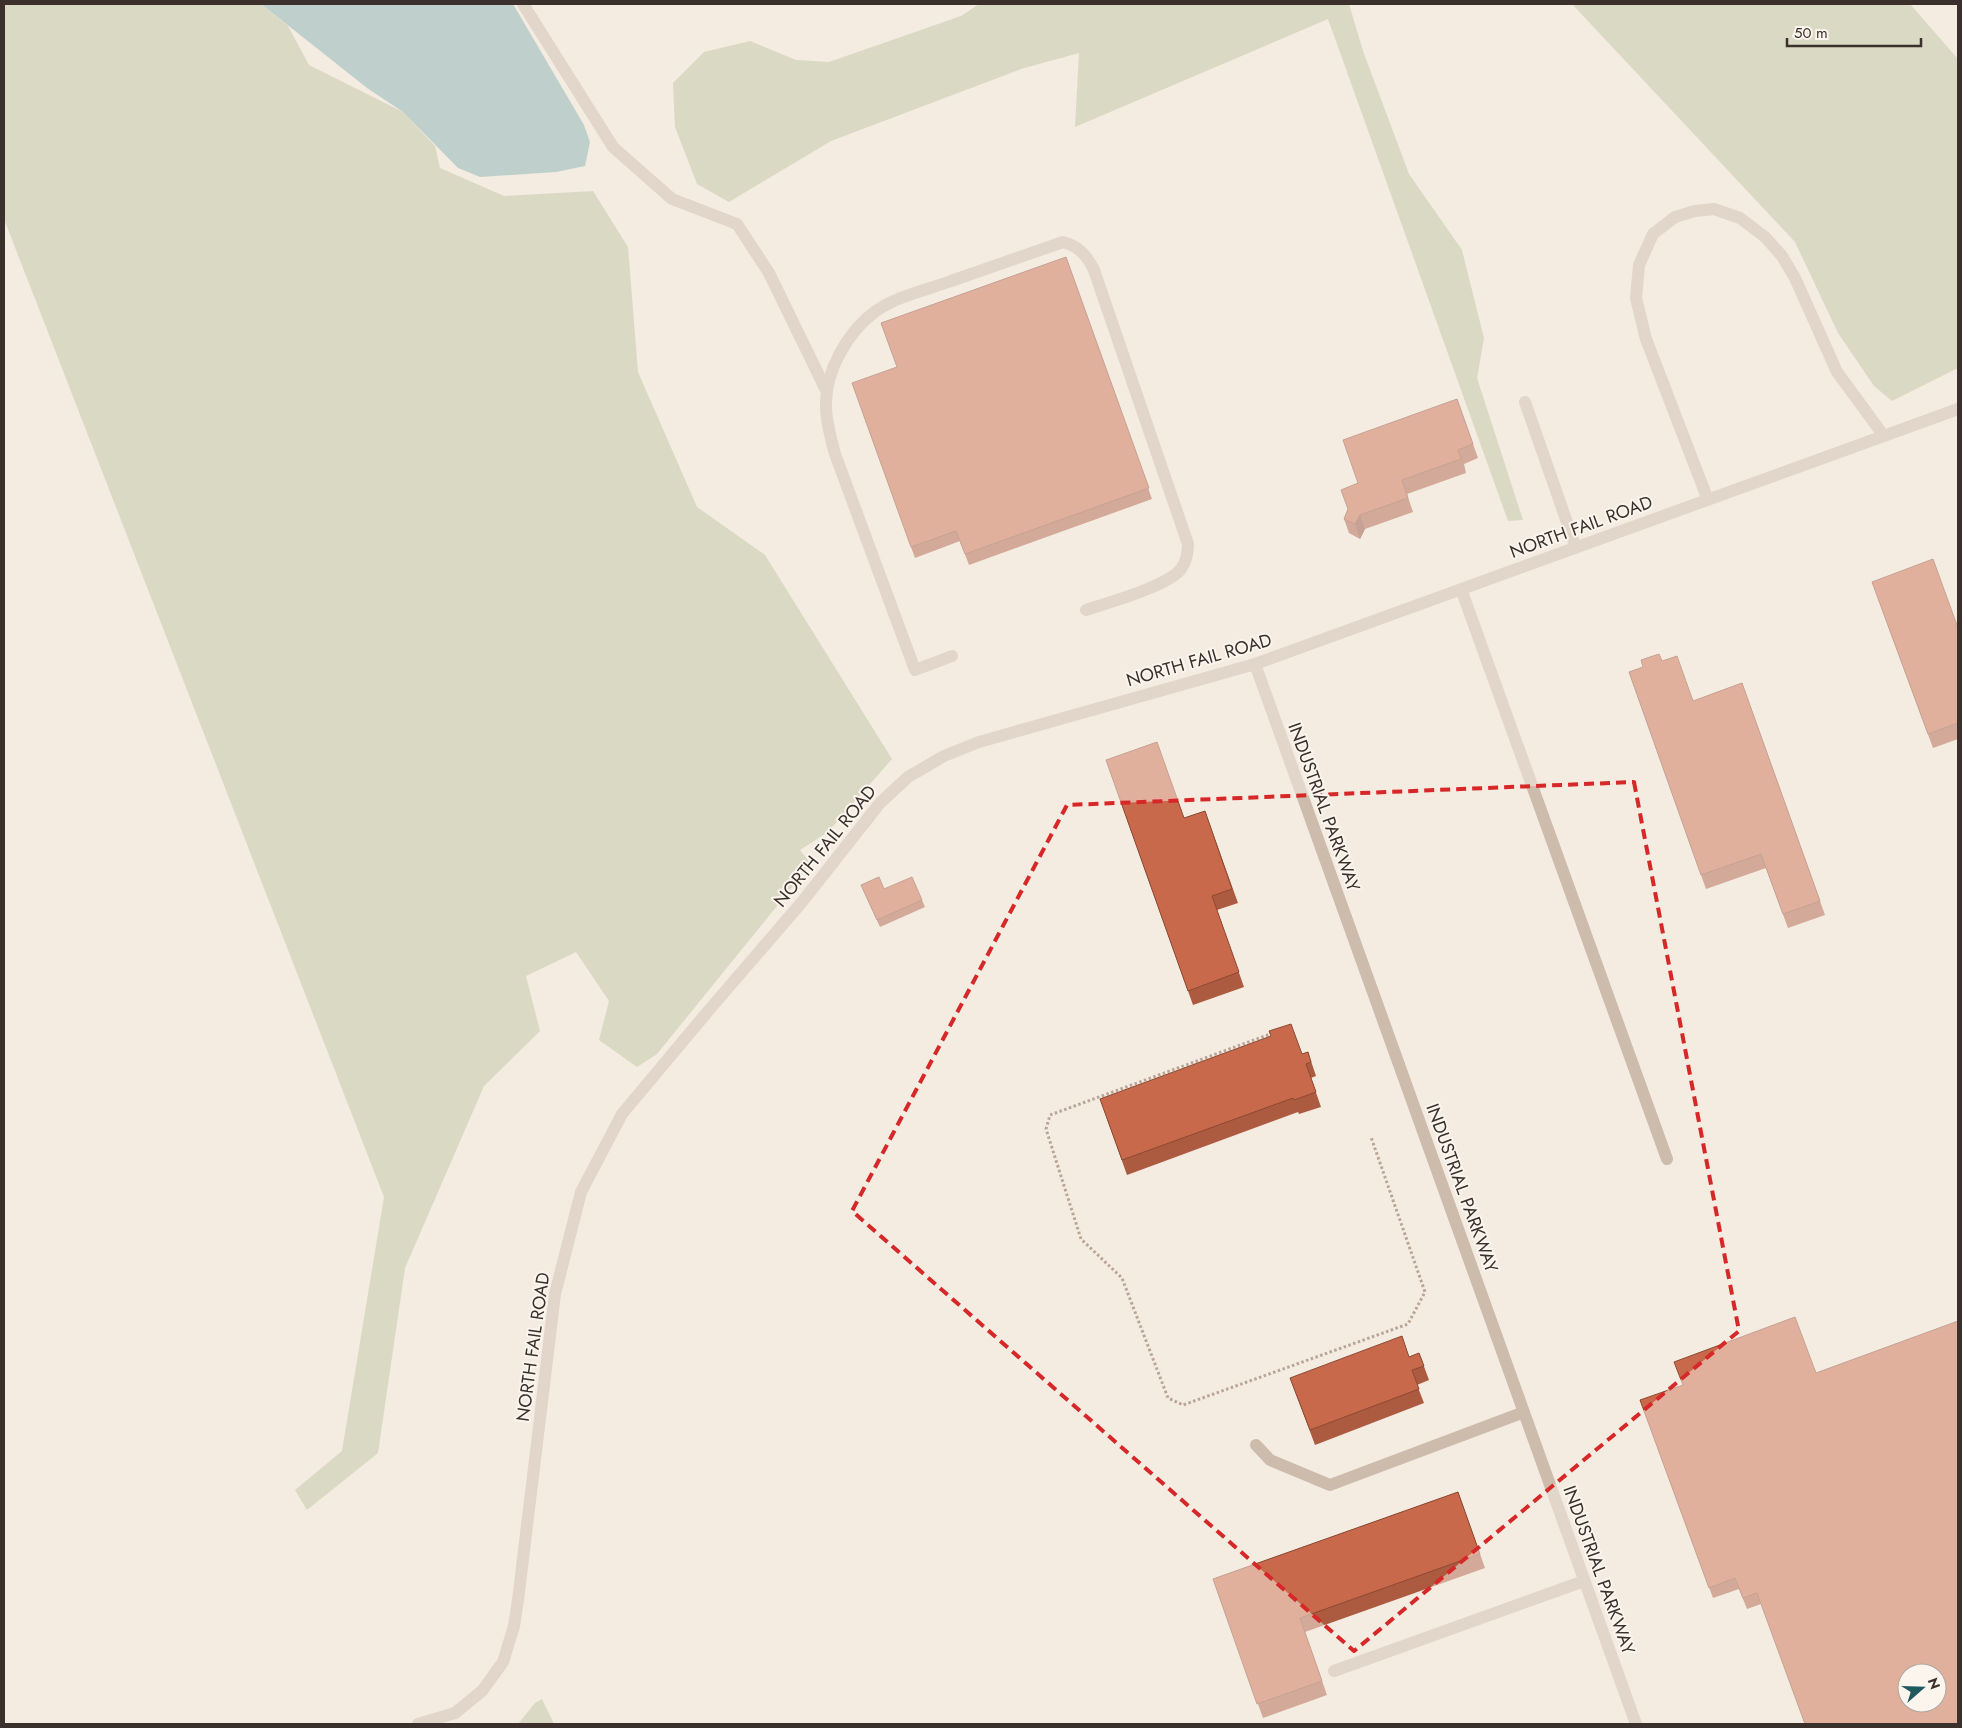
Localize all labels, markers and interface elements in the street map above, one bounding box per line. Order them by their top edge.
scale bar [1787,15,1921,47]
text: 50 m [1794,22,1828,44]
street label: NORTH FAIL ROAD [1506,489,1656,565]
street label: NORTH FAIL ROAD [1123,627,1275,693]
street label: INDUSTRIAL PARKWAY [1281,719,1367,896]
street label: NORTH FAIL ROAD [768,779,882,913]
street label: INDUSTRIAL PARKWAY [1419,1100,1505,1277]
street label: NORTH FAIL ROAD [510,1271,556,1423]
street label: INDUSTRIAL PARKWAY [1556,1482,1642,1659]
north arrow [1897,1663,1947,1713]
text: N [1923,1675,1946,1692]

